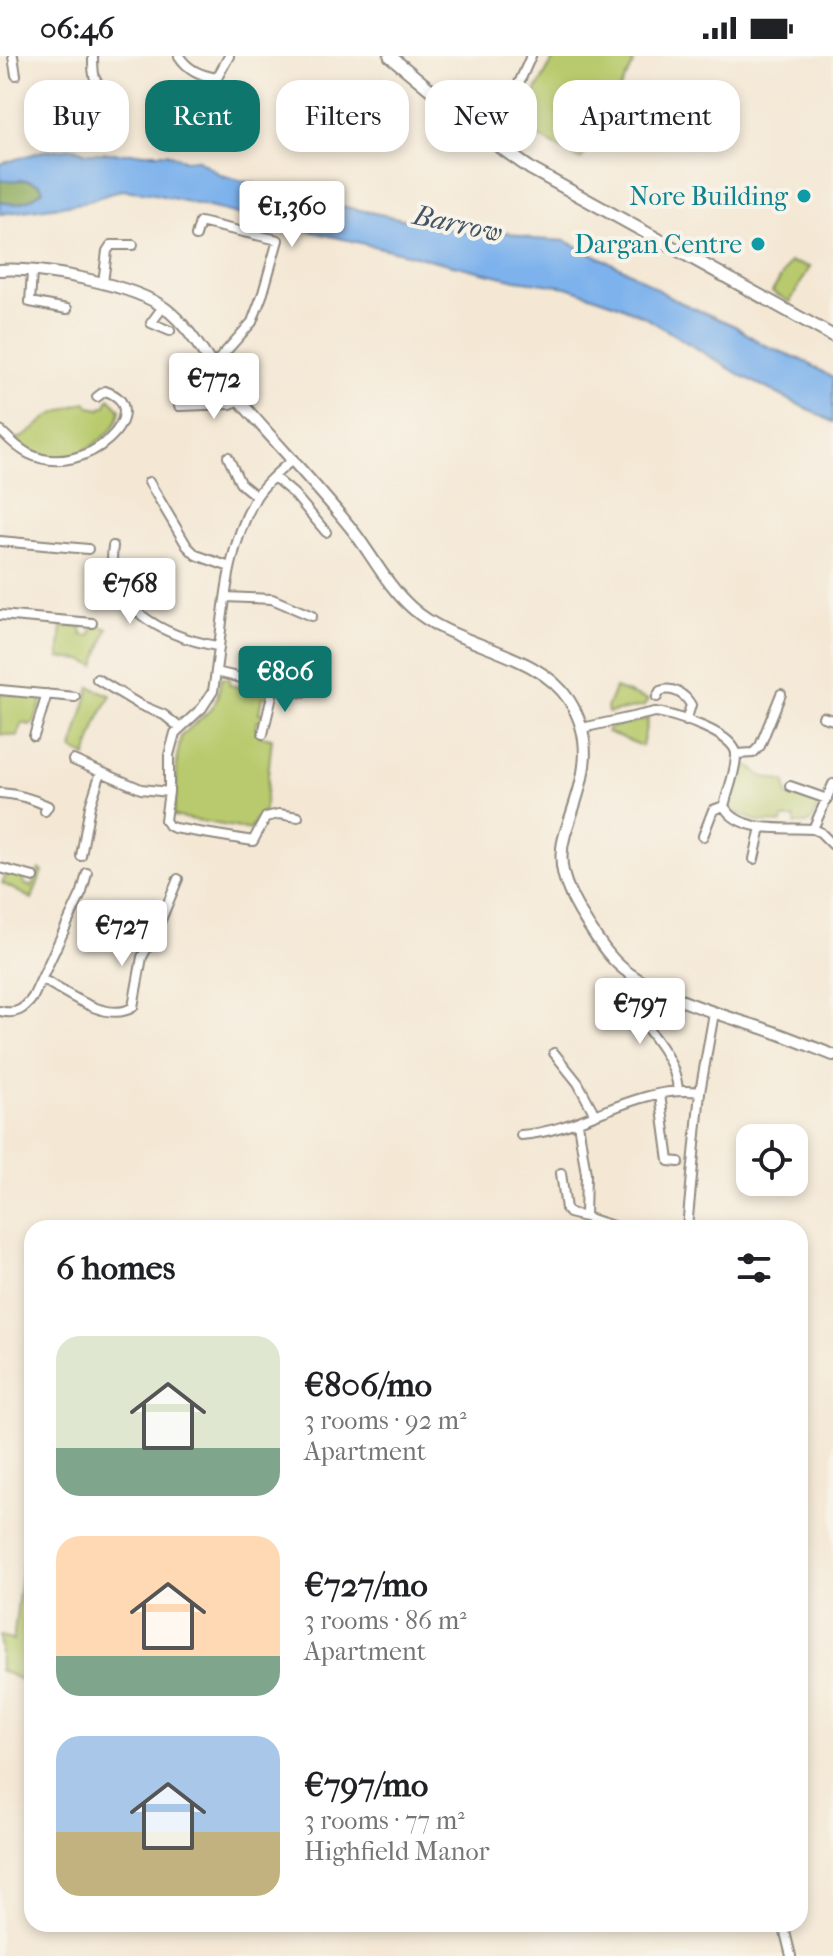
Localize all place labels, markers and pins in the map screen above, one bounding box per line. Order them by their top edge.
pin: €1,360 [227,181,357,249]
place label: Nore Building [629,181,789,212]
marker: Nore Building [795,187,813,205]
place label: Dargan Centre [574,229,742,260]
marker: Dargan Centre [749,235,767,253]
pin: €772 [167,353,261,421]
pin: €768 [83,558,177,626]
pin: €806 [238,646,332,714]
pin: €727 [75,900,169,968]
pin: €797 [593,978,687,1046]

